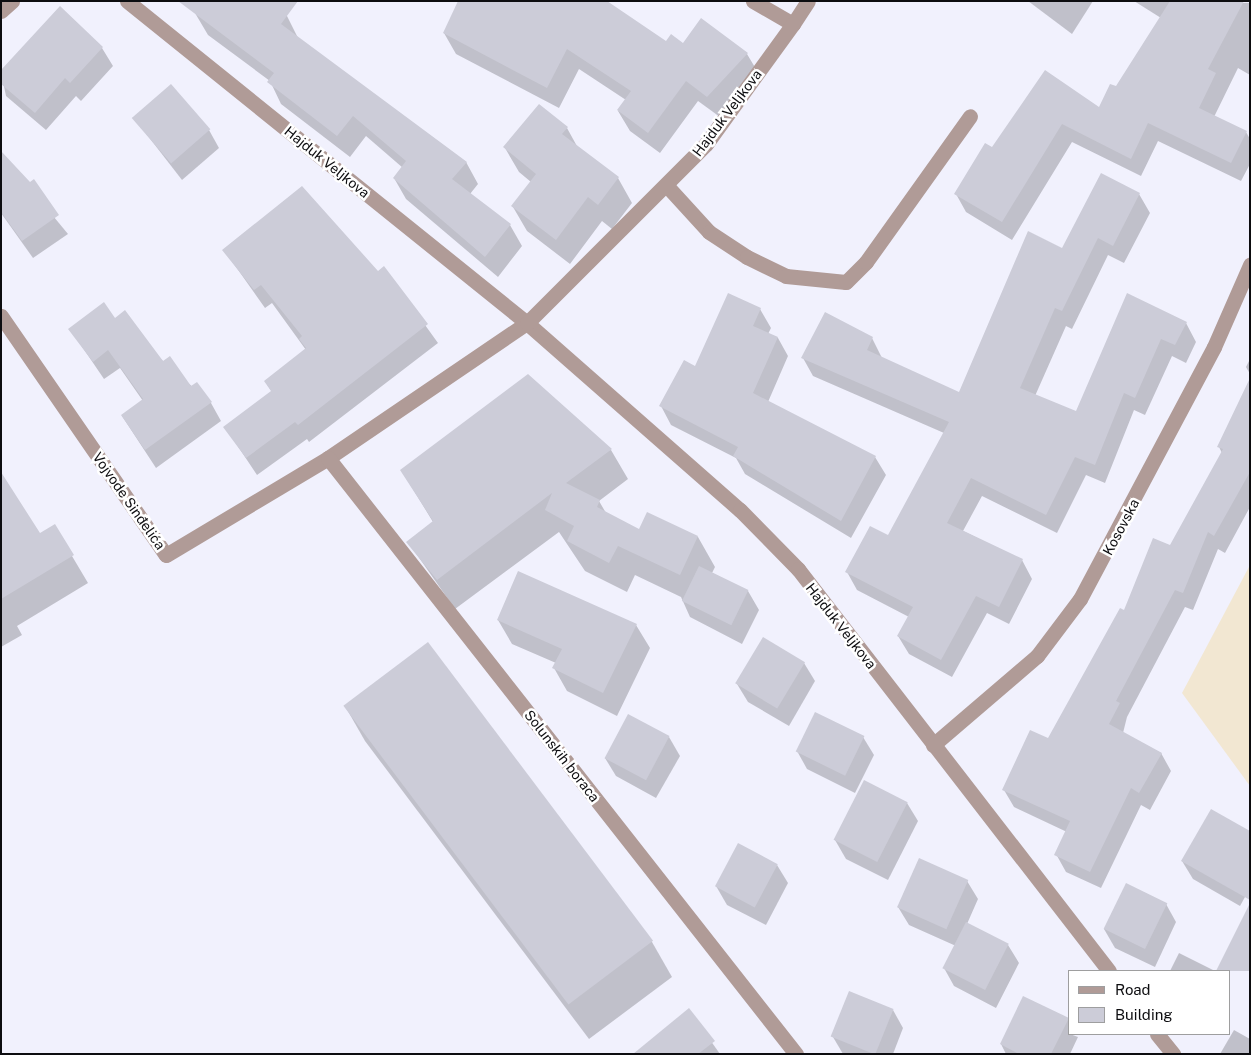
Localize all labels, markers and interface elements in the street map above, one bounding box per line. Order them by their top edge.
street label: Hajduk Veljkova [689,66,765,160]
street label: Hajduk Veljkova [281,123,373,201]
street label: Vojvode Sinđelića [89,449,169,553]
street label: Kosovska [1099,496,1143,558]
street label: Hajduk Veljkova [802,580,880,672]
street label: Solunskih boraca [521,707,603,805]
legend [1068,970,1231,1035]
text: Road [1115,981,1151,998]
text: Building [1115,1006,1173,1023]

